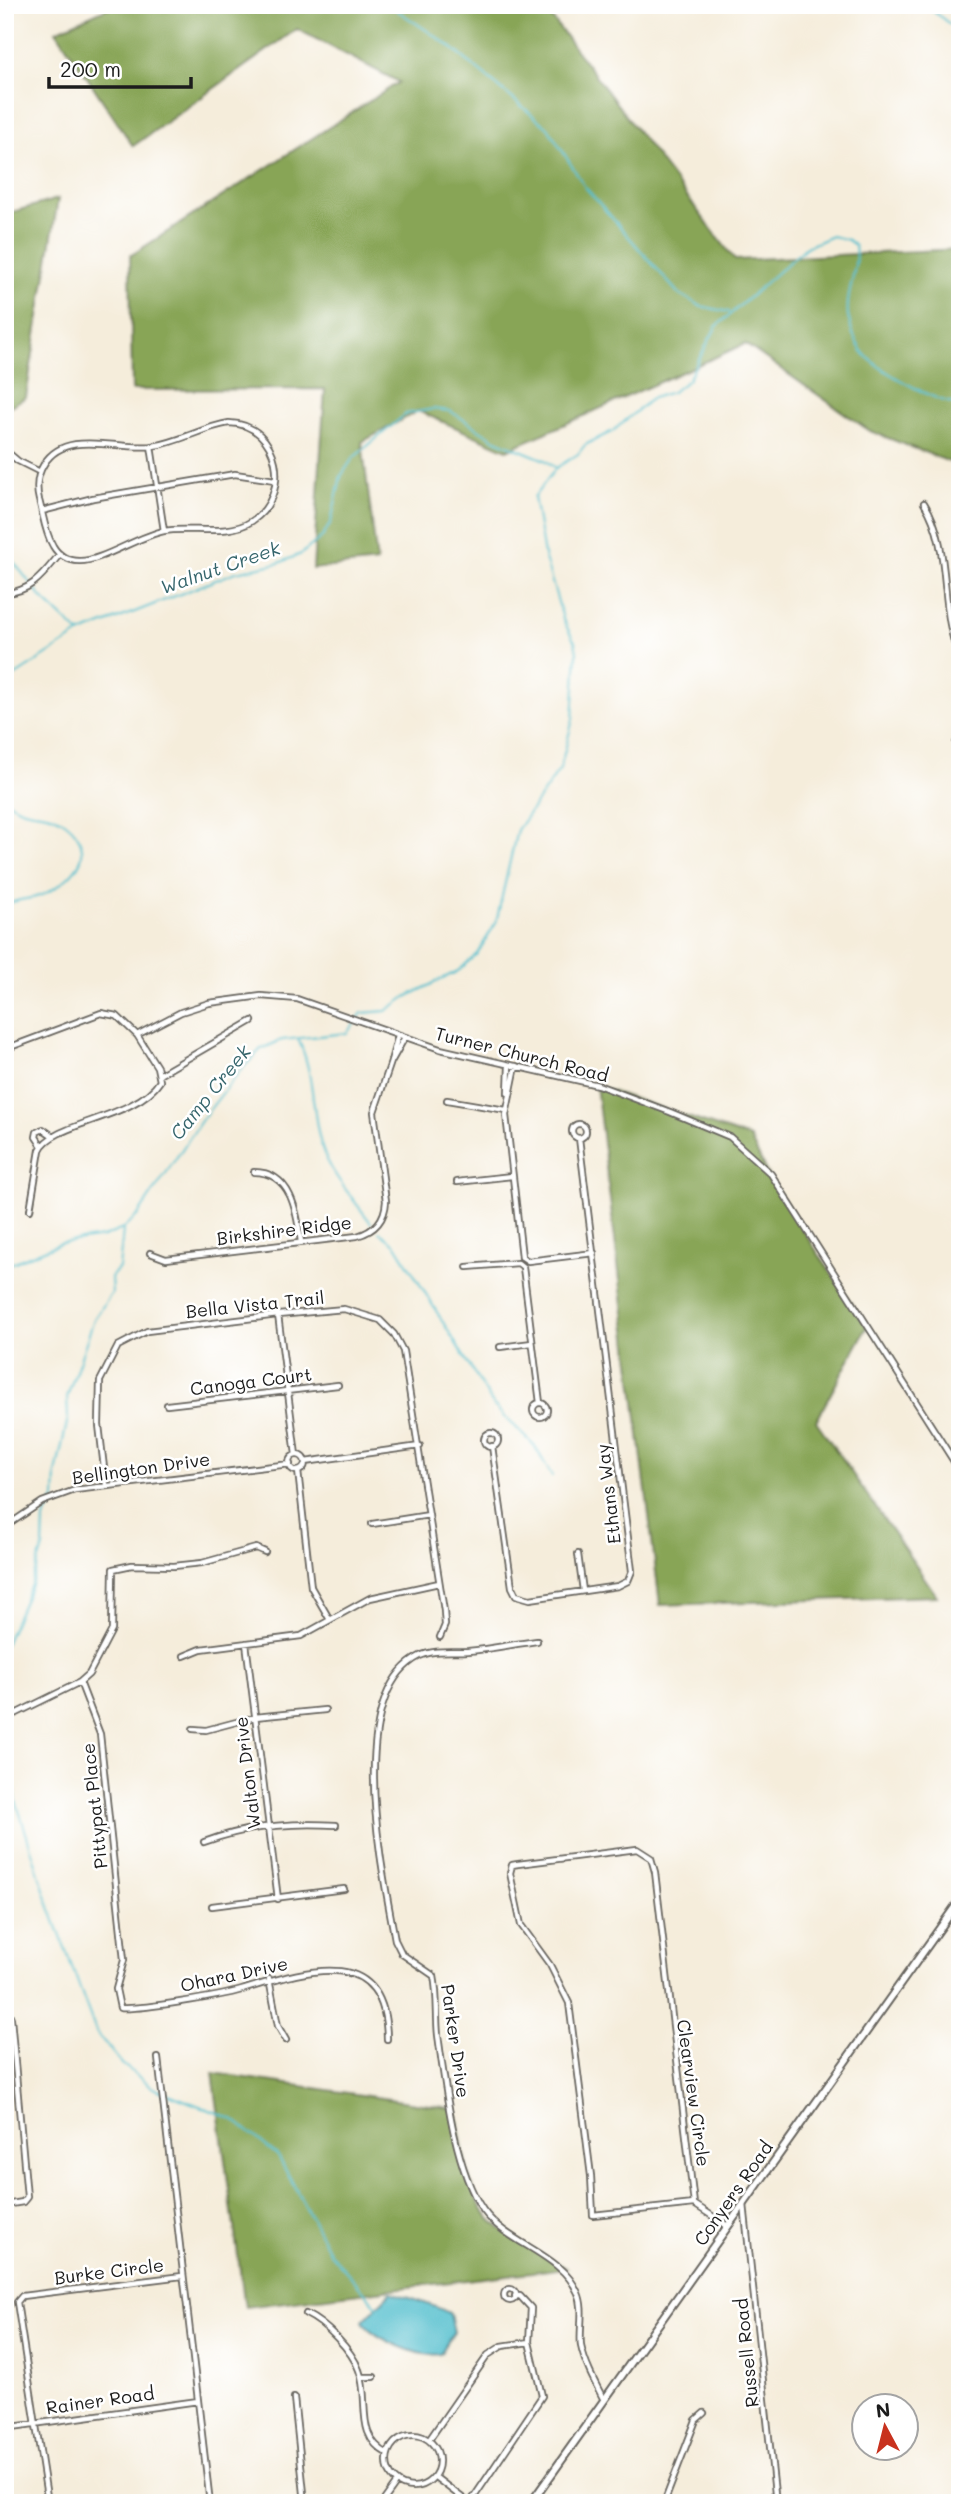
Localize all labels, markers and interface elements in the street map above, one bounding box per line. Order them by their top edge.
scale bar [49,46,191,90]
text: 200 m [60,55,121,82]
water label: Walnut Creek [157,534,284,599]
street label: Turner Church Road [433,1021,611,1087]
water label: Camp Creek [164,1039,256,1145]
street label: Birkshire Ridge [215,1210,353,1250]
street label: Bella Vista Trail [184,1285,326,1323]
street label: Canoga Court [189,1362,313,1400]
street label: Ethans Way [590,1443,626,1545]
street label: Bellington Drive [70,1446,212,1490]
street label: Walton Drive [228,1715,266,1831]
street label: Pittypat Place [75,1742,113,1870]
street label: Ohara Drive [178,1951,290,1997]
street label: Parker Drive [436,1983,476,2099]
street label: Clearview Circle [672,2018,716,2168]
street label: Conyers Road [688,2136,778,2250]
street label: Burke Circle [53,2252,165,2290]
street label: Russell Road [728,2297,764,2409]
street label: Rainer Road [44,2381,156,2419]
north arrow [850,2392,920,2462]
text: N [874,2396,892,2423]

